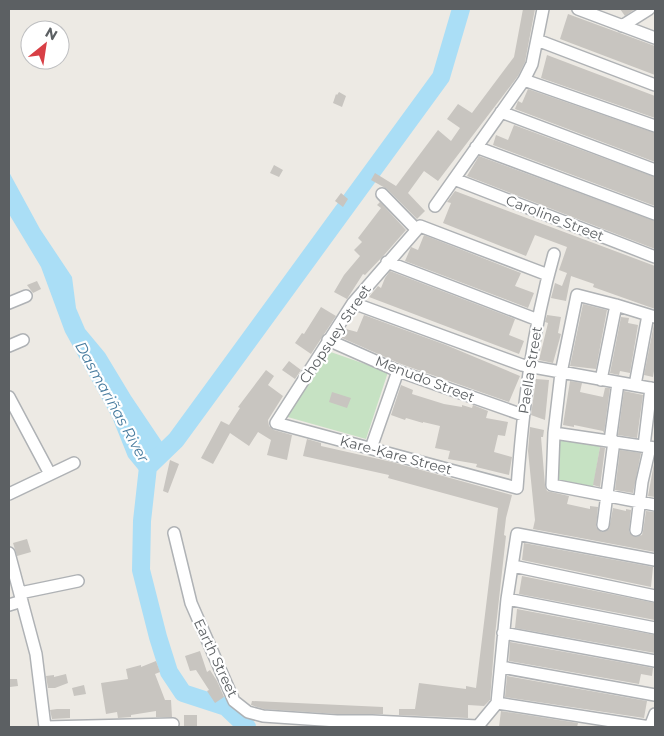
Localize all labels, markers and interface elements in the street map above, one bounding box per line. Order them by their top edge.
north arrow [20,20,70,70]
text: N [42,23,61,44]
street label: Caroline Street [503,191,607,245]
street label: Chopsuey Street [295,281,375,387]
street label: Paella Street [514,325,546,415]
water label: Dasmariñas River [71,338,154,466]
street label: Menudo Street [373,352,478,406]
street label: Kare-Kare Street [338,431,454,479]
street label: Earth Street [190,616,242,700]

